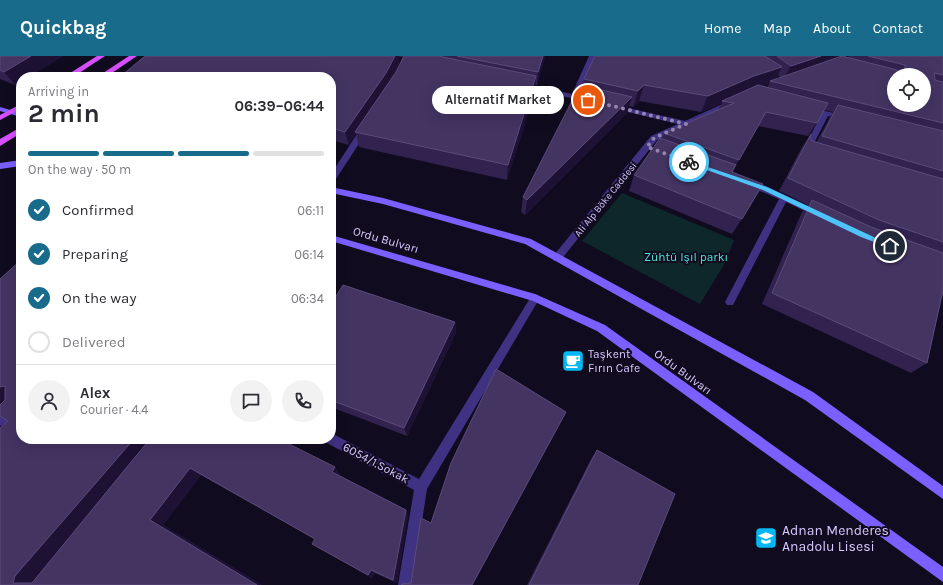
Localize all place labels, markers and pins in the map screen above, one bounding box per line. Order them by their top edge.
pin [571,83,605,117]
callout: Alternatif Market [432,86,564,114]
pin [873,229,907,263]
place label: Taşkent Fırın Cafe [588,347,640,375]
cafe icon: Taşkent Fırın Cafe [560,348,586,374]
place label: Adnan Menderes Anadolu Lisesi [782,522,889,555]
school or university icon: Adnan Menderes Anadolu Lisesi [753,525,779,551]

